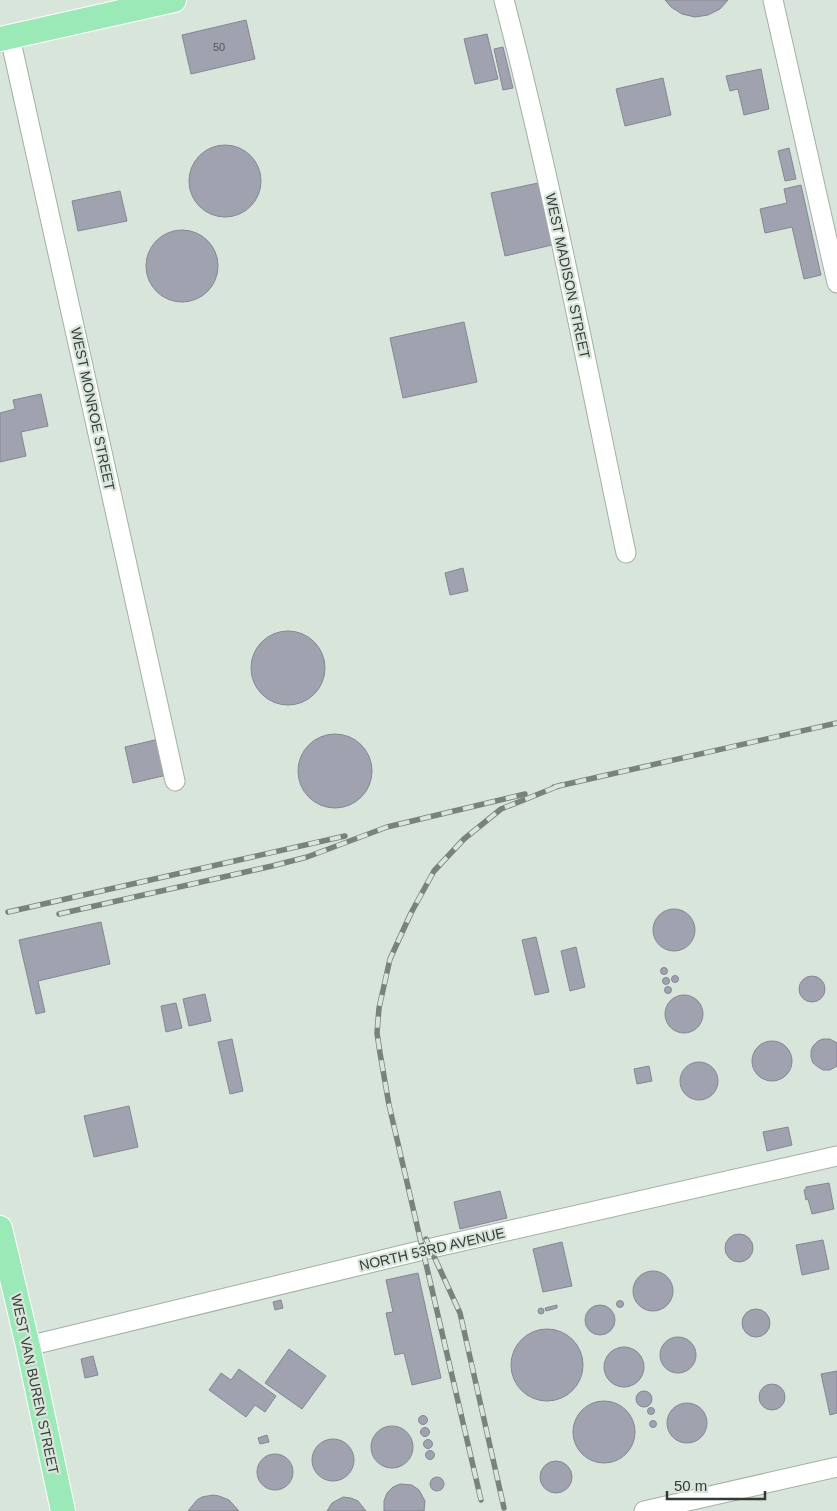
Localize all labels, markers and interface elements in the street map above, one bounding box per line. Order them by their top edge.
house number: 50 [213,41,225,53]
street label: WEST MADISON STREET [543,192,593,361]
street label: WEST MONROE STREET [68,326,118,492]
street label: NORTH 53RD AVENUE [358,1224,506,1274]
street label: WEST VAN BUREN STREET [8,1292,62,1476]
scale bar [667,1468,764,1500]
text: 50 m [674,1477,707,1494]

